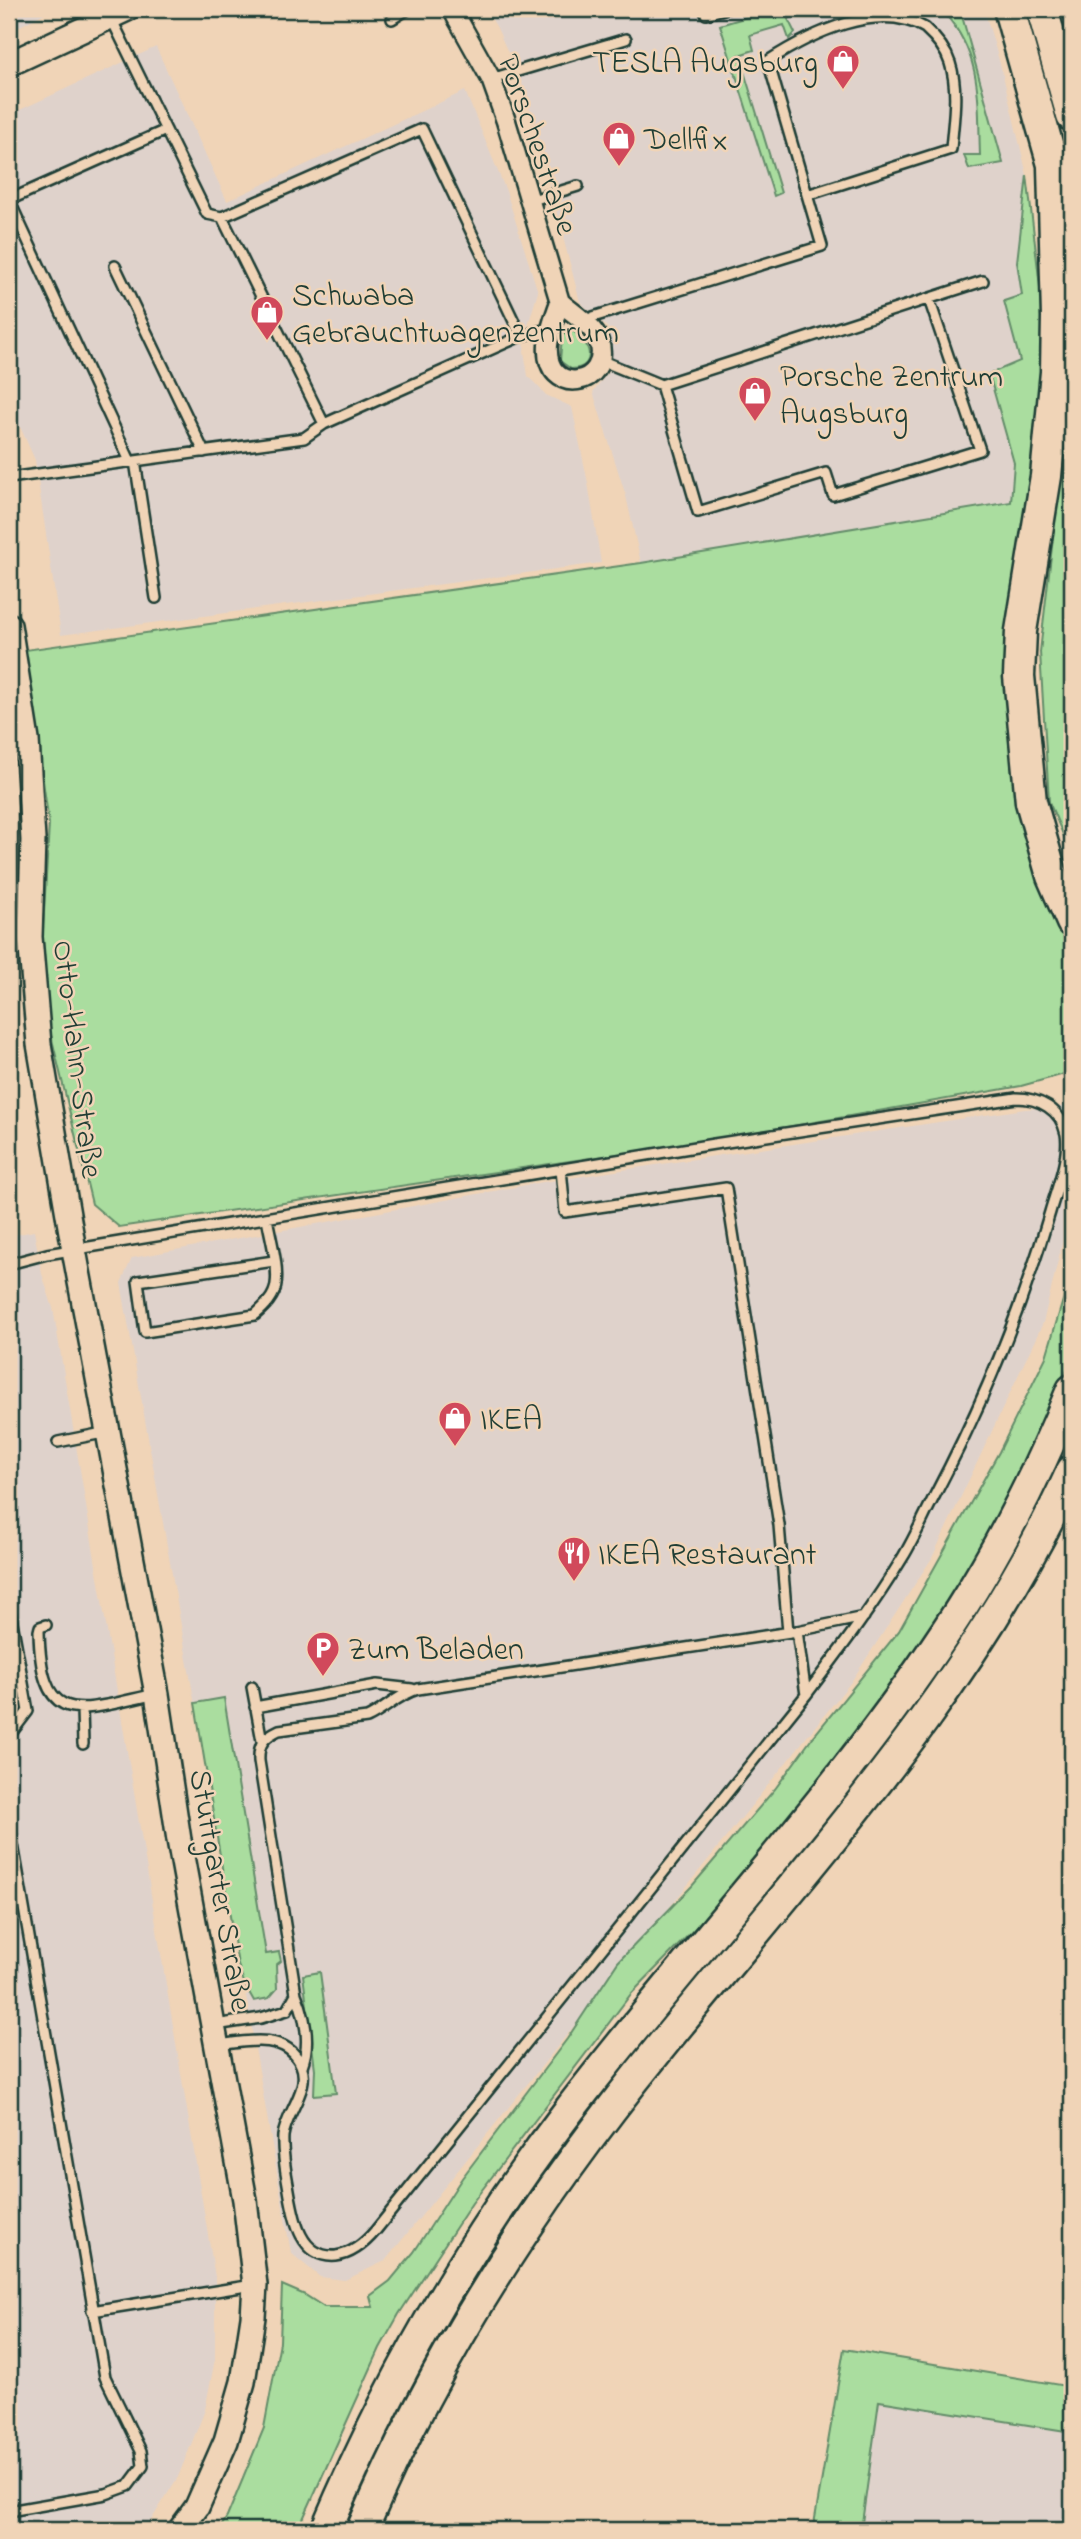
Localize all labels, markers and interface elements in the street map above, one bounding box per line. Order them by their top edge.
place label: TESLA Augsburg [592,41,818,88]
shop icon: TESLA Augsburg [824,42,862,91]
street label: Porschestraße [483,48,589,243]
place label: Dellfix [643,118,728,165]
shop icon: Dellfix [600,119,638,168]
place label: Schwaba Gebrauchtwagenzentrum [292,274,619,358]
shop icon: Schwaba Gebrauchtwagenzentrum [248,293,286,342]
place label: Porsche Zentrum Augsburg [780,355,1003,439]
shop icon: Porsche Zentrum Augsburg [736,374,774,423]
street label: Otto-Hahn-Straße [38,938,114,1182]
place label: IKEA [480,1398,542,1445]
shop icon: IKEA [436,1399,474,1448]
place label: IKEA Restaurant [598,1533,817,1580]
restaurant icon: IKEA Restaurant [555,1534,593,1583]
place label: Zum Beladen [348,1628,524,1675]
parking icon: Zum Beladen [304,1629,342,1678]
street label: Stuttgarter Straße [174,1766,263,2016]

